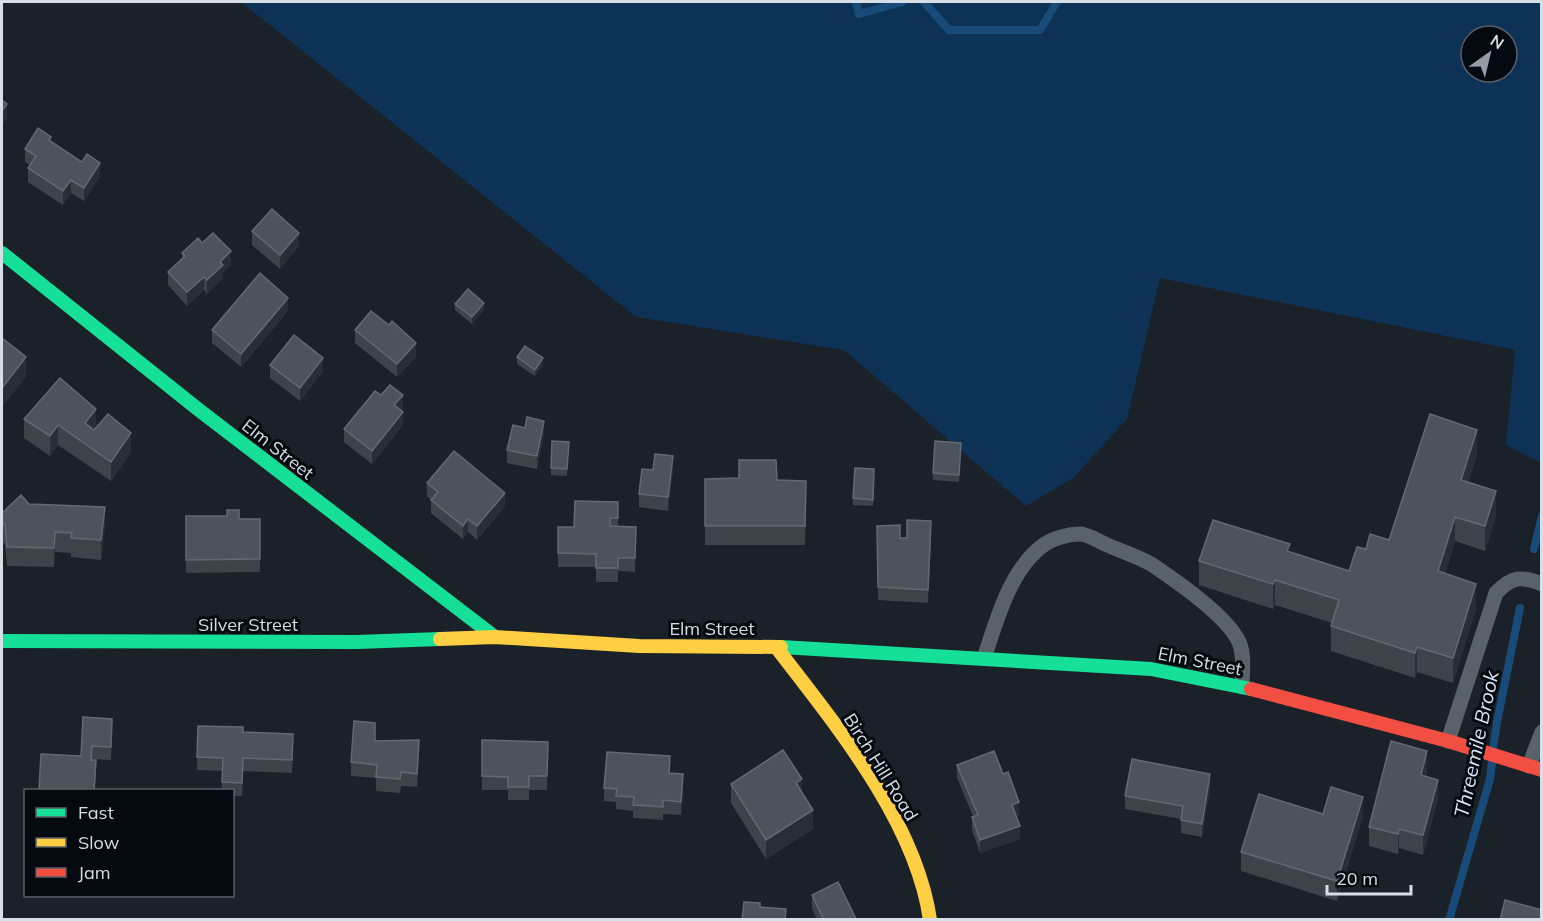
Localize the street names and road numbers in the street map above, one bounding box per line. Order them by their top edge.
street label: Elm Street [237,414,319,484]
street label: Silver Street [198,613,298,636]
street label: Elm Street [669,617,755,640]
street label: Elm Street [1156,642,1244,680]
street label: Birch Hill Road [839,709,923,825]

